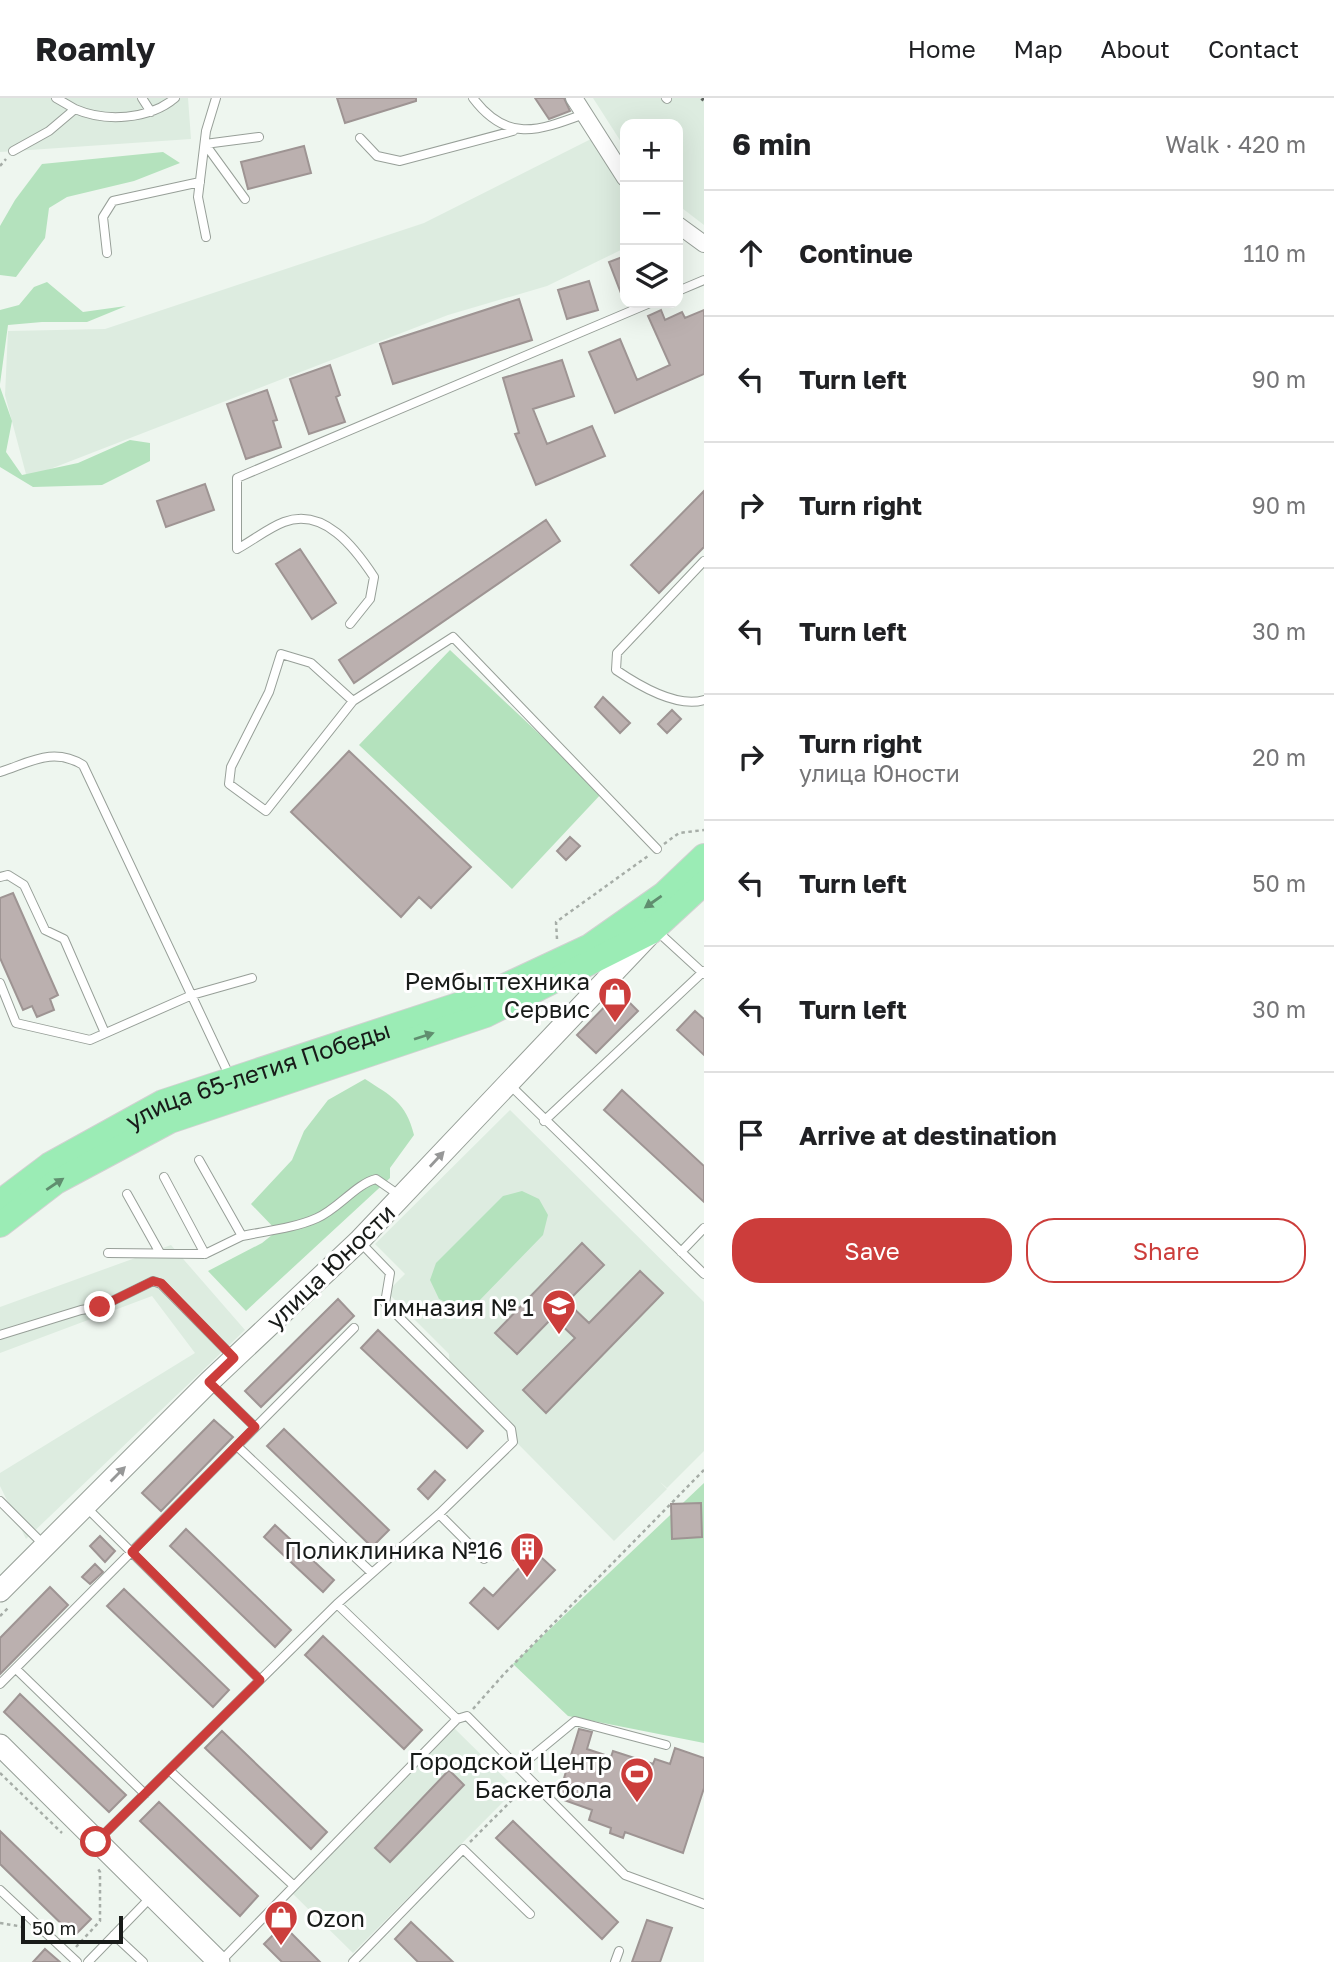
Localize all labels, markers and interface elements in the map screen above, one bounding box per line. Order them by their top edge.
text: Roamly [35,29,155,68]
text: Home [908,34,976,63]
text: Map [1014,34,1063,63]
text: About [1101,34,1170,63]
text: Contact [1208,34,1299,63]
map controls [620,119,683,308]
button: + [620,119,683,182]
text: 6 min [732,126,811,162]
text: Walk · 420 m [1165,130,1306,158]
button: − [620,182,683,245]
icon: ahead [732,234,770,272]
text: Continue [799,238,913,269]
text: 110 m [1243,239,1306,267]
button: layers [620,245,683,308]
icon: left [732,360,770,398]
text: Turn left [799,364,907,395]
text: 90 m [1252,365,1306,393]
icon: right [732,486,770,524]
text: Turn right [799,490,922,521]
text: 90 m [1252,491,1306,519]
icon: left [732,612,770,650]
text: Turn left [799,616,907,647]
text: 30 m [1252,617,1306,645]
text: Turn right [799,728,922,759]
icon: right [732,738,770,776]
text: 20 m [1252,743,1306,771]
text: улица Юности [799,759,960,787]
icon: left [732,864,770,902]
text: Turn left [799,868,907,899]
text: 50 m [1252,869,1306,897]
one-way arrow [644,895,663,908]
place label: Рембыттехника Сервис [404,966,590,1023]
shop icon: Рембыттехника Сервис [596,975,634,1024]
icon: left [732,990,770,1028]
text: Turn left [799,994,907,1025]
text: 30 m [1252,995,1306,1023]
street label: улица 65-летия Победы [120,1014,394,1135]
one-way arrow [413,1030,434,1041]
icon: arrive [732,1116,770,1154]
text: Arrive at destination [799,1120,1057,1151]
one-way arrow [428,1151,444,1168]
one-way arrow [45,1178,64,1191]
street label: улица Юности [260,1197,400,1335]
button: Save [732,1218,1012,1283]
button: Share [1026,1218,1306,1283]
school or university icon: Гимназия № 1 [540,1287,578,1336]
route end [84,1291,115,1322]
place label: Гимназия № 1 [372,1292,534,1321]
one-way arrow [109,1465,126,1482]
building icon: Поликлиника №16 [508,1530,546,1579]
place label: Поликлиника №16 [284,1535,503,1564]
place label: Городской Центр Баскетбола [409,1746,612,1803]
sports icon: Городской Центр Баскетбола [618,1755,656,1804]
route start [80,1826,111,1857]
shop icon: Ozon [262,1898,300,1947]
place label: Ozon [306,1903,365,1932]
scale bar [21,1913,122,1945]
text: 50 m [32,1916,76,1939]

